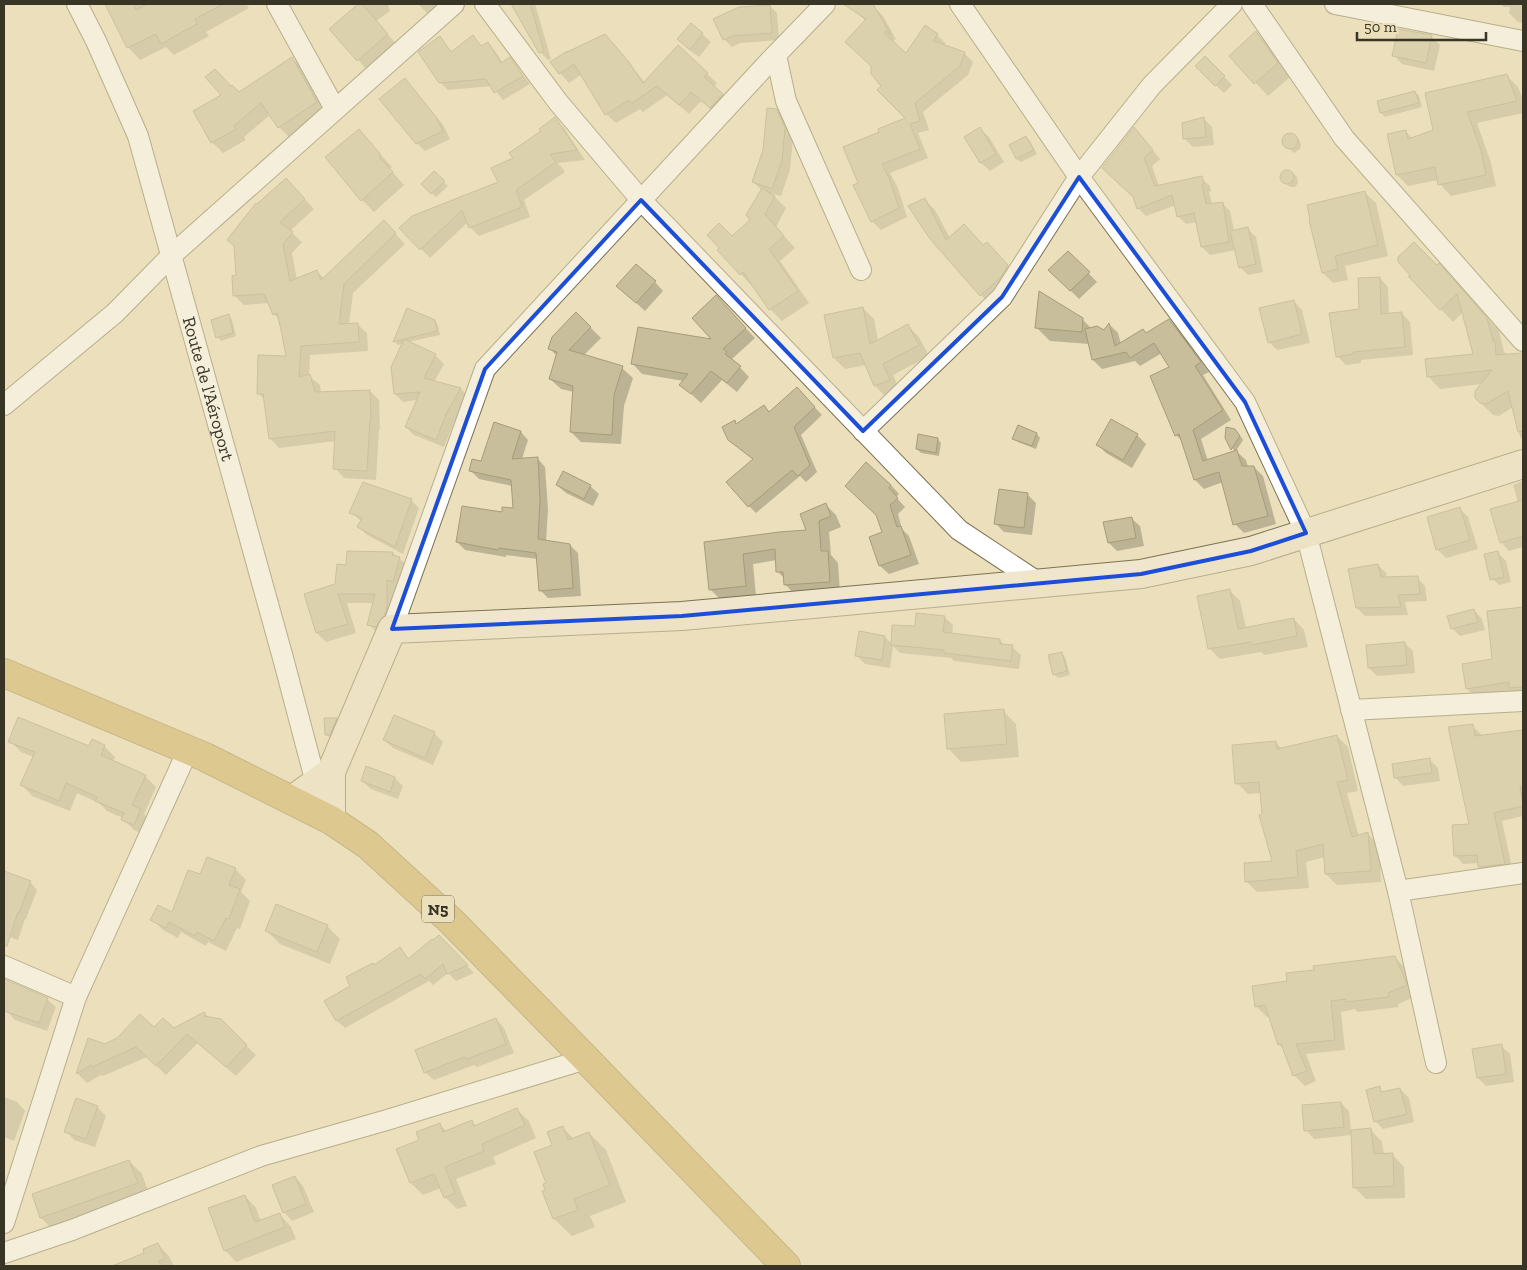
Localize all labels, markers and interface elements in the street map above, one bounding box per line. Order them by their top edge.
scale bar [1357,10,1486,42]
text: 50 m [1364,18,1397,36]
street label: Route de l'Aéroport [178,314,239,464]
road number: N5 [422,896,454,922]

